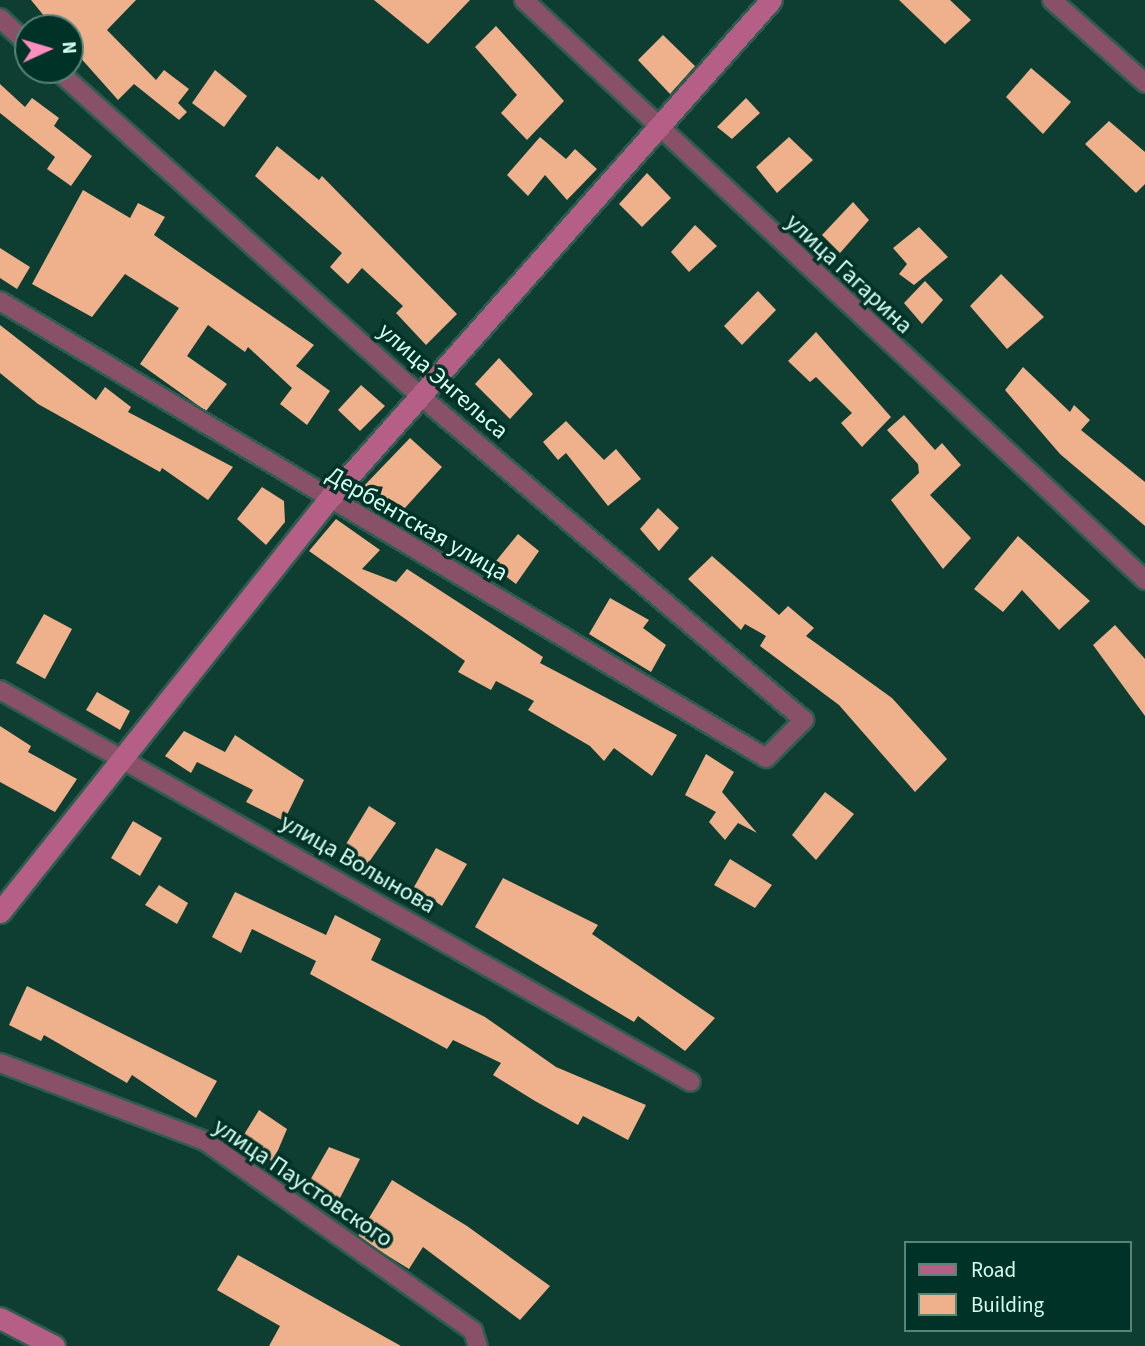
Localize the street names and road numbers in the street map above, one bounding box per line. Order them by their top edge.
street label: улица Гагарина [780,208,918,340]
street label: улица Энгельса [372,317,514,445]
street label: Дербентская улица [321,460,513,588]
street label: улица Волынова [275,808,441,920]
street label: улица Паустовского [208,1112,398,1254]

